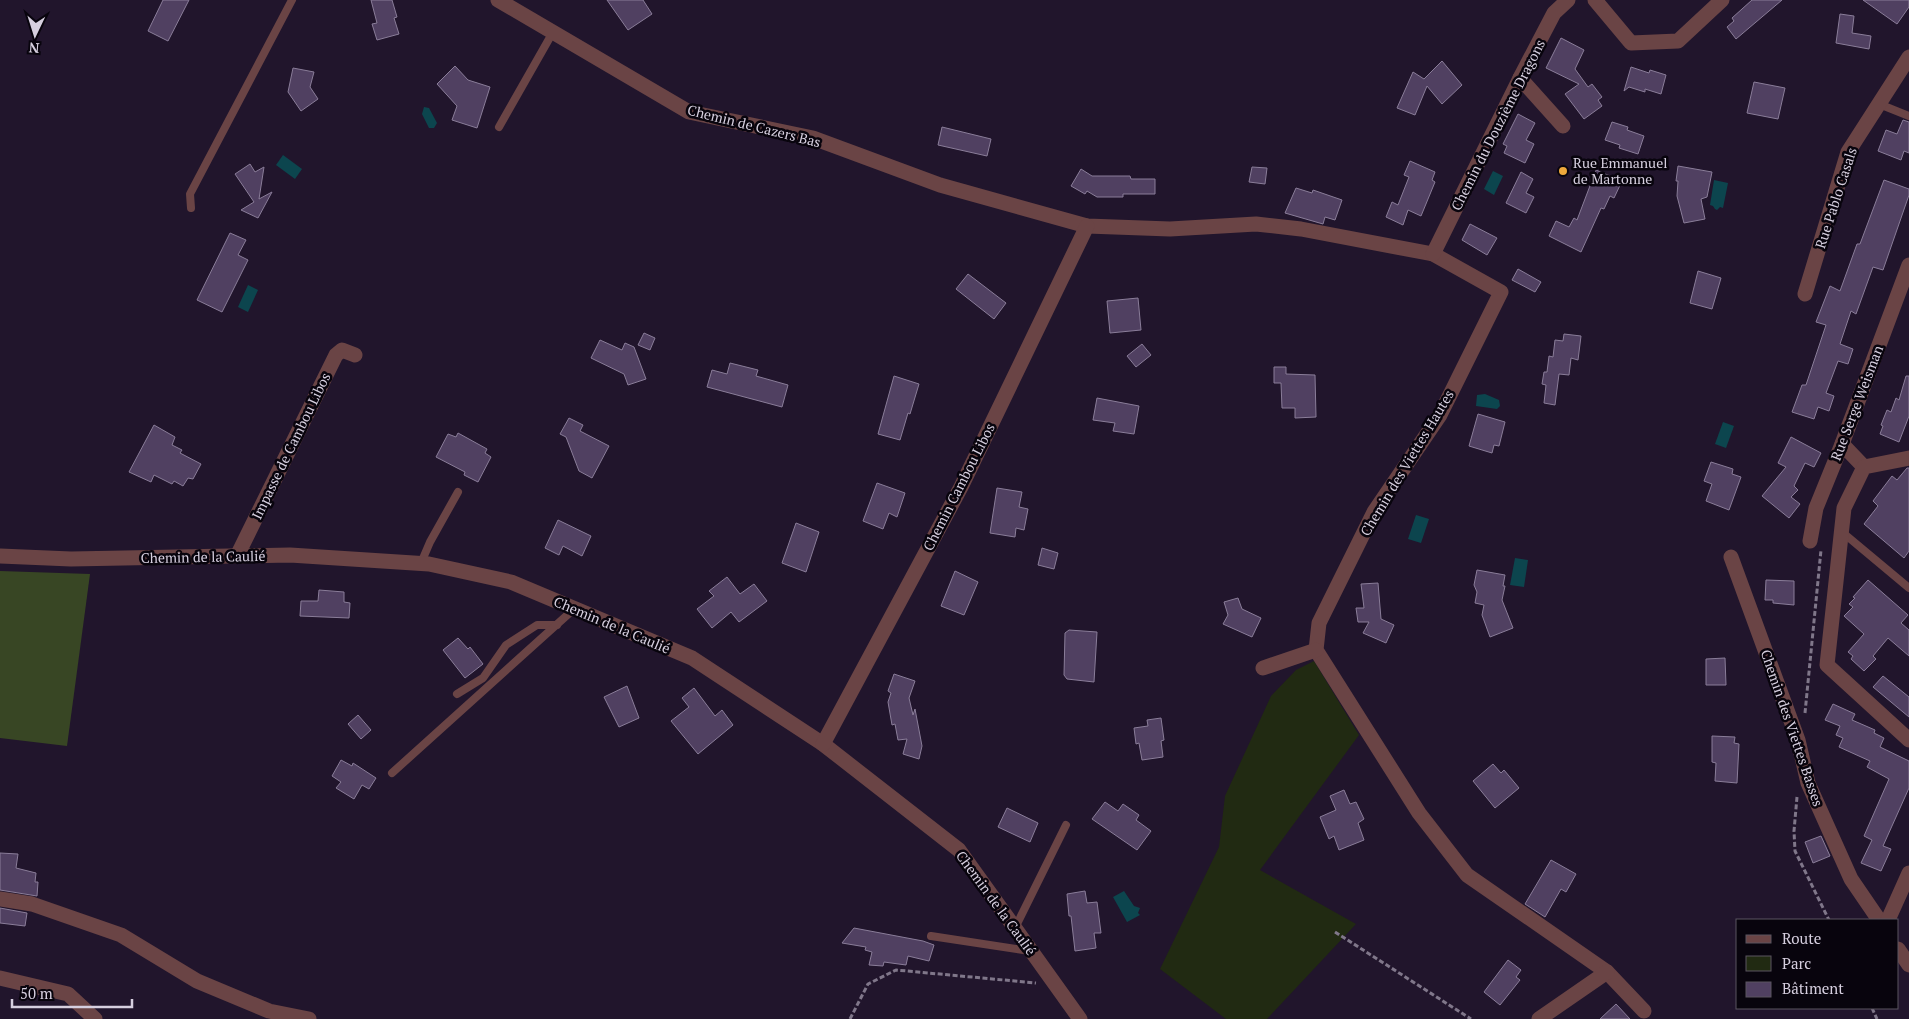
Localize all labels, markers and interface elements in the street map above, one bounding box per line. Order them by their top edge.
north arrow [10,10,60,60]
street label: Chemin du Douzième Dragons [1446,36,1549,214]
text: N [28,39,40,58]
street label: Chemin de Cazers Bas [685,100,823,151]
street label: Rue Pablo Casals [1810,145,1861,251]
place label: Rue Emmanuel de Martonne [1573,153,1667,188]
marker: Rue Emmanuel de Martonne [1557,165,1569,177]
street label: Rue Serge Weisman [1826,342,1888,463]
street label: Impasse de Cambou Libos [247,369,334,522]
street label: Chemin des Viettes Hautes [1355,386,1458,539]
street label: Chemin Cambou Libos [918,420,999,554]
street label: Chemin de la Caulié [140,546,266,567]
street label: Chemin de la Caulié [551,591,673,658]
street label: Chemin des Viettes Basses [1757,647,1828,809]
street label: Chemin de la Caulié [952,847,1041,959]
legend [1736,919,1899,1009]
text: Route [1782,928,1821,948]
text: Parc [1782,953,1811,973]
scale bar [12,976,132,1008]
text: Bâtiment [1782,978,1844,998]
text: 50 m [20,983,53,1003]

